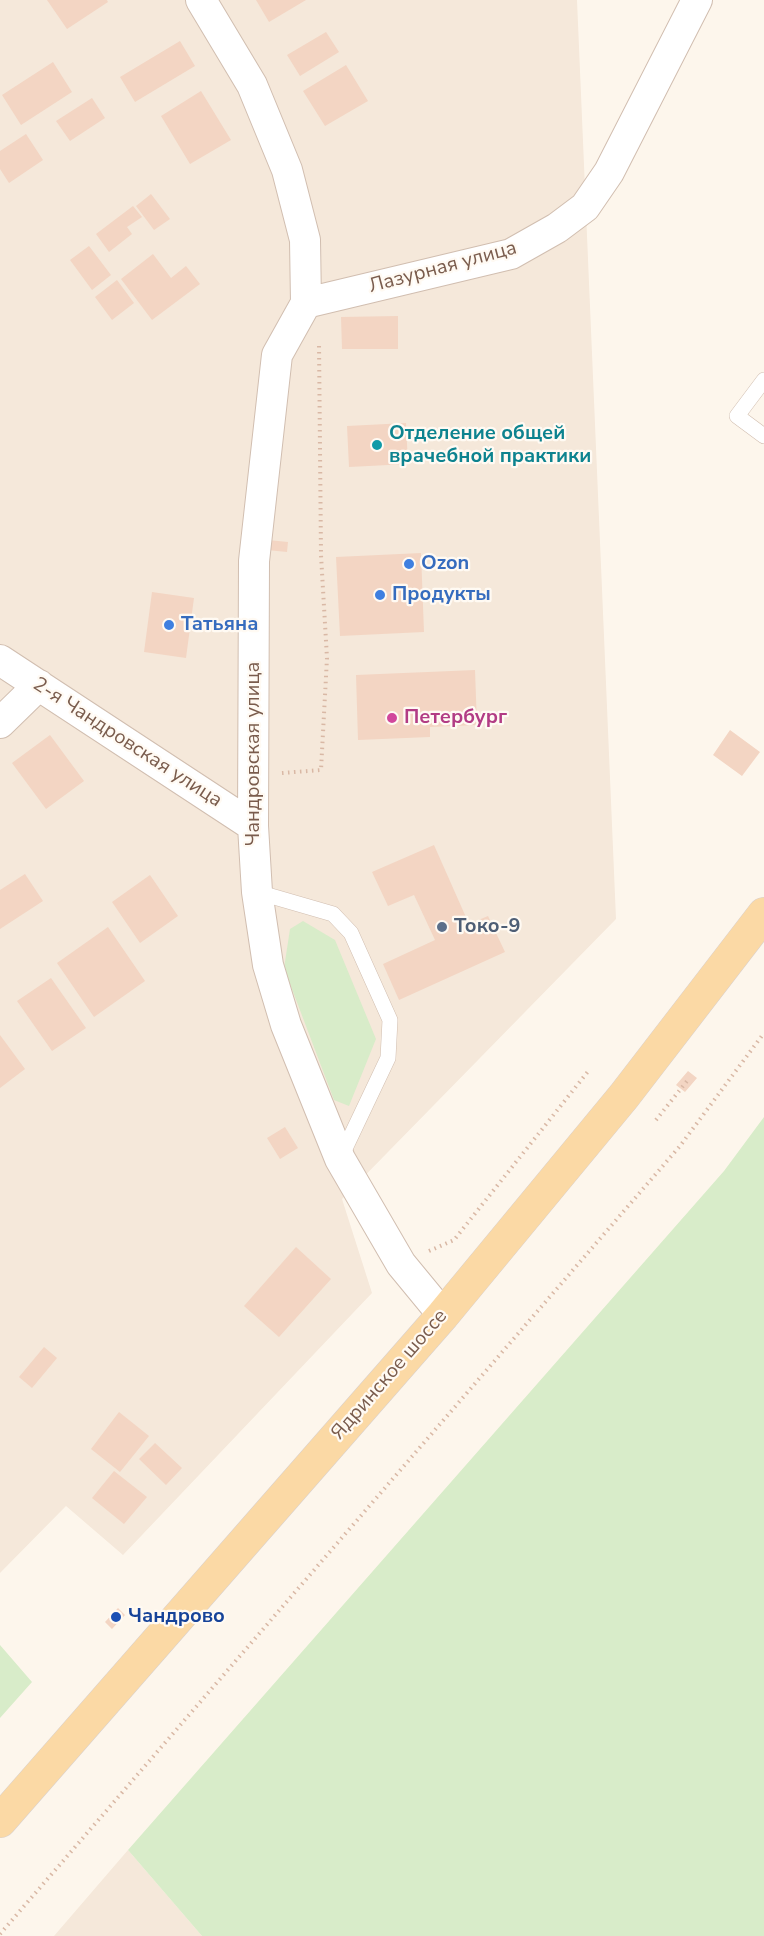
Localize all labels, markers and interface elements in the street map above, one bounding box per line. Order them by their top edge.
street label: Лазурная улица [366,237,520,299]
place label: Отделение общей врачебной практики [389,422,591,469]
marker: Отделение общей врачебной практики [370,438,384,452]
place label: Ozon [421,552,469,576]
marker: Ozon [402,557,416,571]
place label: Продукты [392,583,491,607]
marker: Продукты [373,588,387,602]
place label: Татьяна [181,613,258,637]
marker: Татьяна [162,618,176,632]
street label: Чандровская улица [242,662,266,846]
street label: 2-я Чандровская улица [28,673,226,813]
place label: Петербург [404,706,507,730]
marker: Петербург [385,711,399,725]
place label: Токо-9 [454,915,521,939]
marker: Токо-9 [435,920,449,934]
street label: Ядринское шоссе [327,1305,453,1445]
place label: Чандрово [128,1605,225,1629]
marker: Чандрово [109,1610,123,1624]

